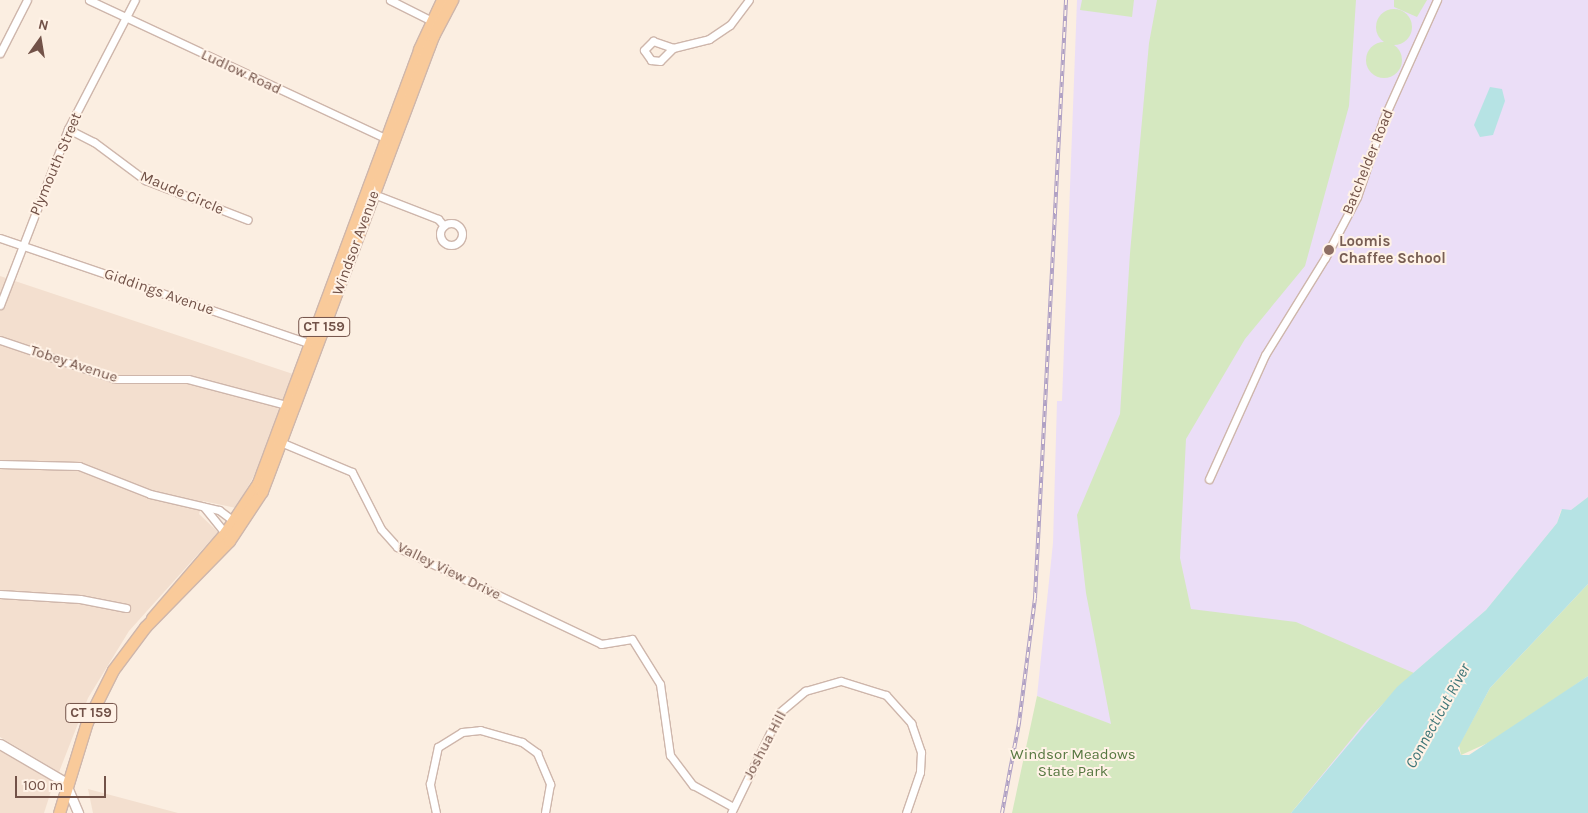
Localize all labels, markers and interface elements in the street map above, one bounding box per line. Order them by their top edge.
north arrow [15,15,65,65]
text: N [37,15,50,34]
street label: Ludlow Road [198,46,284,98]
street label: Batchelder Road [1339,107,1397,217]
street label: Plymouth Street [26,110,86,218]
street label: Maude Circle [138,167,226,219]
street label: Windsor Avenue [329,188,383,298]
place label: Loomis Chaffee School [1339,232,1446,267]
marker: Loomis Chaffee School [1323,244,1335,256]
street label: Giddings Avenue [102,265,216,319]
road number: CT 159 [298,316,350,338]
street label: Tobey Avenue [28,341,120,387]
street label: Valley View Drive [394,538,504,604]
water label: Connecticut River [1401,660,1475,772]
road number: CT 159 [65,701,117,724]
street label: Joshua Hill [739,708,791,782]
park label: Windsor Meadows State Park [1010,745,1136,780]
scale bar [18,766,109,798]
text: 100 m [23,776,63,794]

